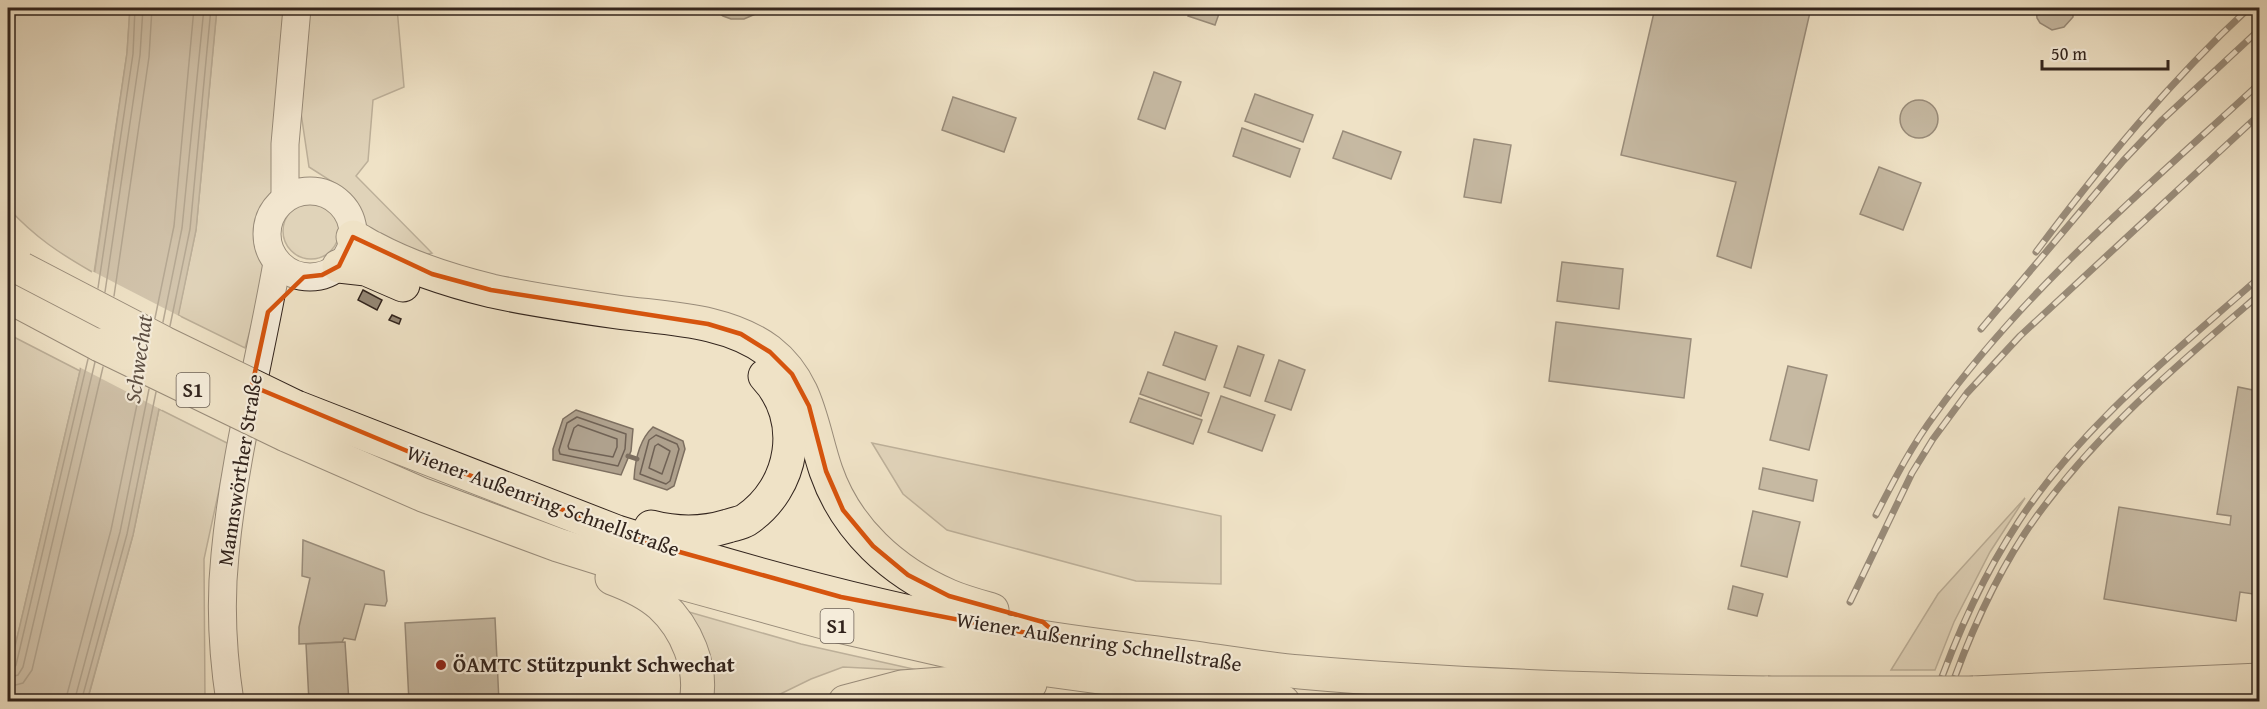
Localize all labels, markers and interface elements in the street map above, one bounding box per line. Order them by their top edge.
scale bar [2042,33,2168,71]
text: 50 m [2051,40,2087,67]
water label: Schwechat [116,312,160,405]
street label: Mannswörther Straße [209,372,270,568]
road number: S1 [176,373,210,407]
street label: Wiener Außenring Schnellstraße [402,437,684,565]
street label: Wiener Außenring Schnellstraße [954,604,1244,679]
road number: S1 [820,609,854,643]
place label: ÖAMTC Stützpunkt Schwechat [453,649,735,680]
marker: ÖAMTC Stützpunkt Schwechat [434,658,448,672]

